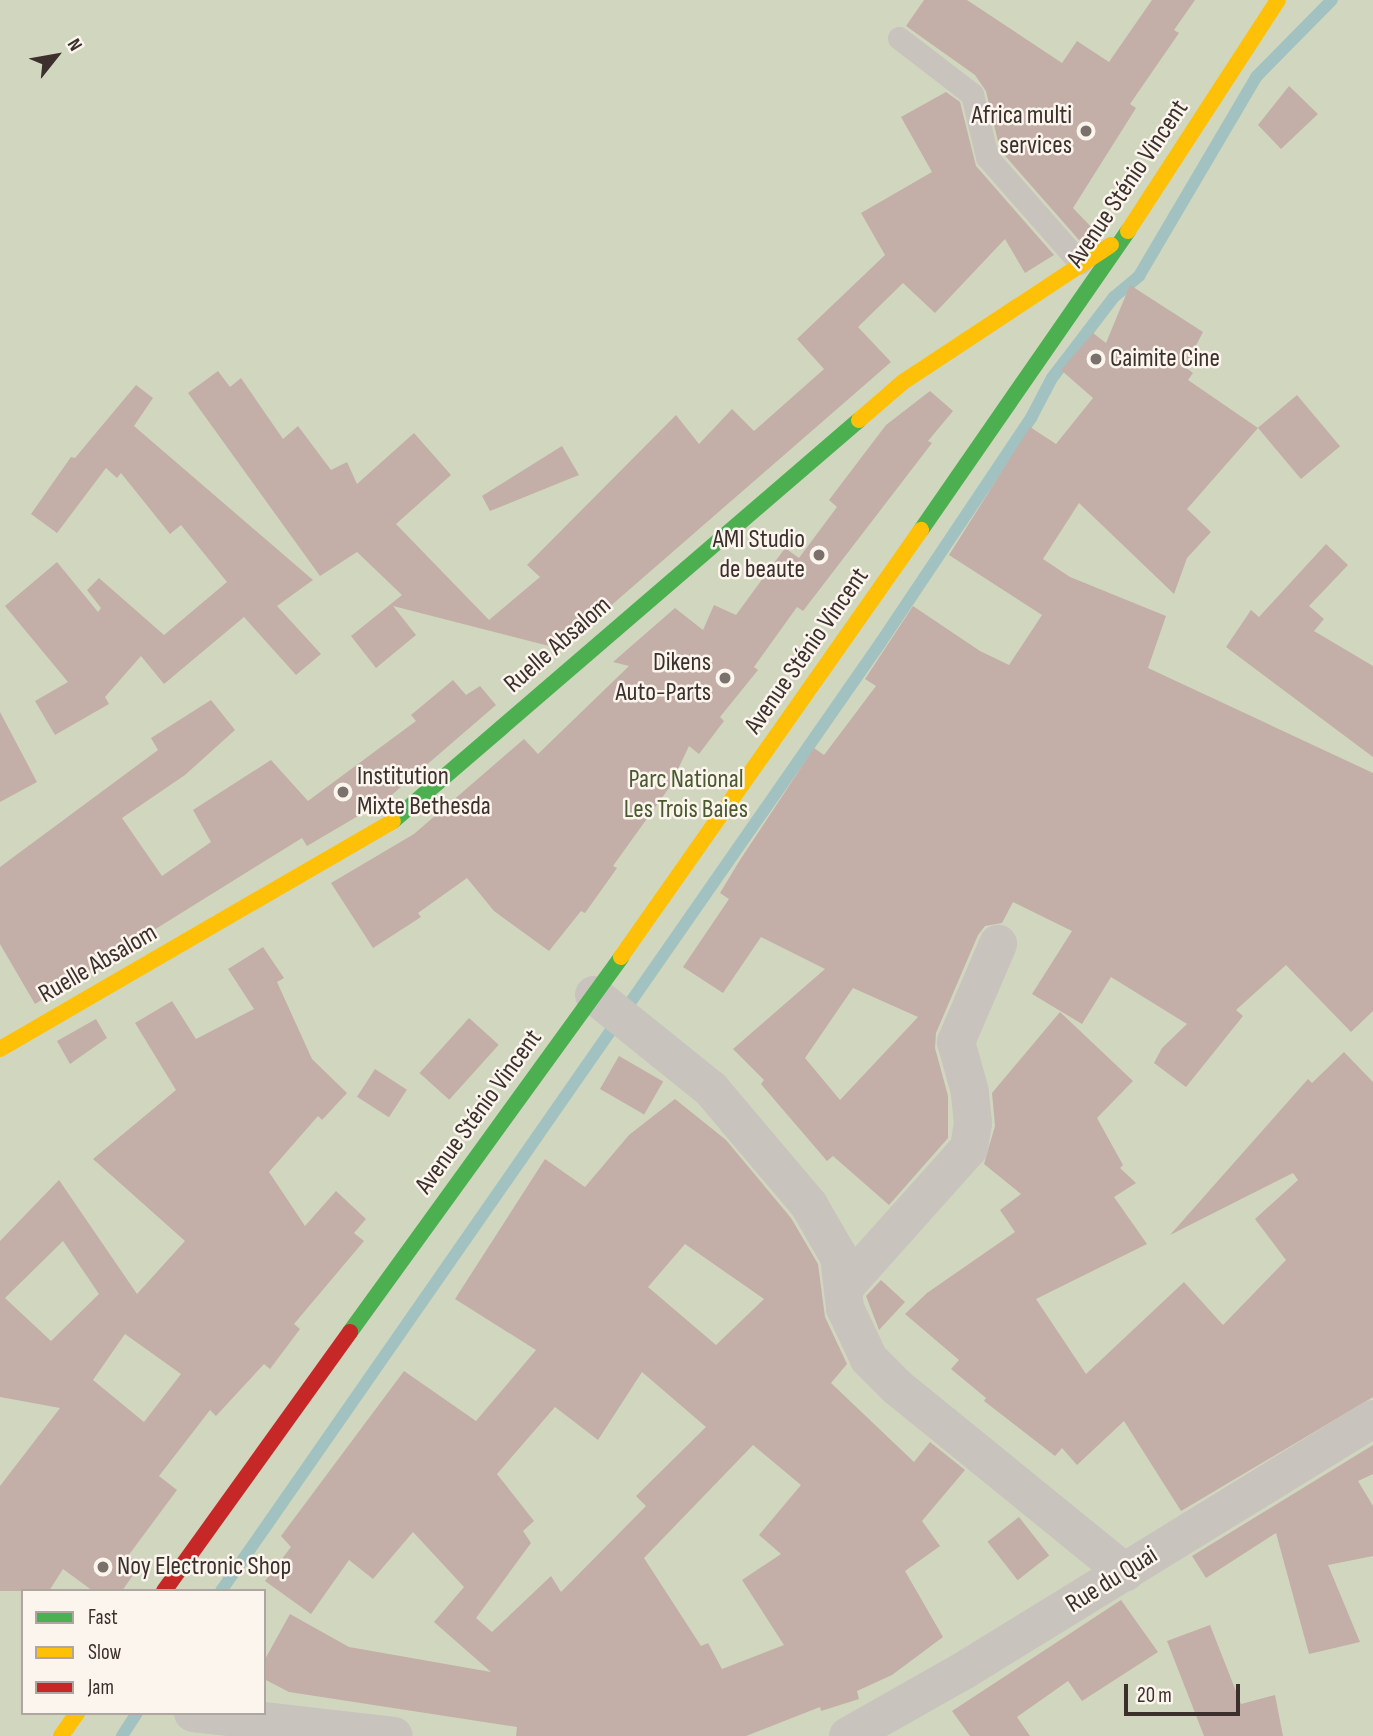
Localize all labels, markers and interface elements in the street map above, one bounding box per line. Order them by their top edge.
north arrow [21,21,91,91]
text: N [62,35,87,55]
street label: Avenue Sténio Vincent [1060,94,1196,274]
place label: Africa multi services [972,100,1072,162]
marker: Africa multi services [1078,123,1094,139]
place label: Caimite Cine [1110,343,1220,375]
marker: Caimite Cine [1088,351,1104,367]
place label: AMI Studio de beaute [713,524,805,586]
marker: AMI Studio de beaute [811,547,827,563]
street label: Avenue Sténio Vincent [738,562,876,740]
street label: Ruelle Absalom [498,590,618,700]
place label: Dikens Auto-Parts [615,647,711,708]
marker: Dikens Auto-Parts [717,670,733,686]
place label: Institution Mixte Bethesda [357,761,491,822]
park label: Parc National Les Trois Baies [624,764,748,826]
marker: Institution Mixte Bethesda [335,784,351,800]
street label: Ruelle Absalom [33,918,163,1010]
street label: Avenue Sténio Vincent [409,1024,549,1200]
street label: Rue du Quai [1061,1540,1163,1620]
place label: Noy Electronic Shop [117,1551,291,1583]
marker: Noy Electronic Shop [95,1559,111,1575]
legend [21,1589,266,1715]
text: Fast [88,1605,118,1630]
text: Slow [88,1640,121,1665]
scale bar [1128,1670,1244,1714]
text: Jam [88,1675,114,1700]
text: 20 m [1137,1683,1172,1708]

